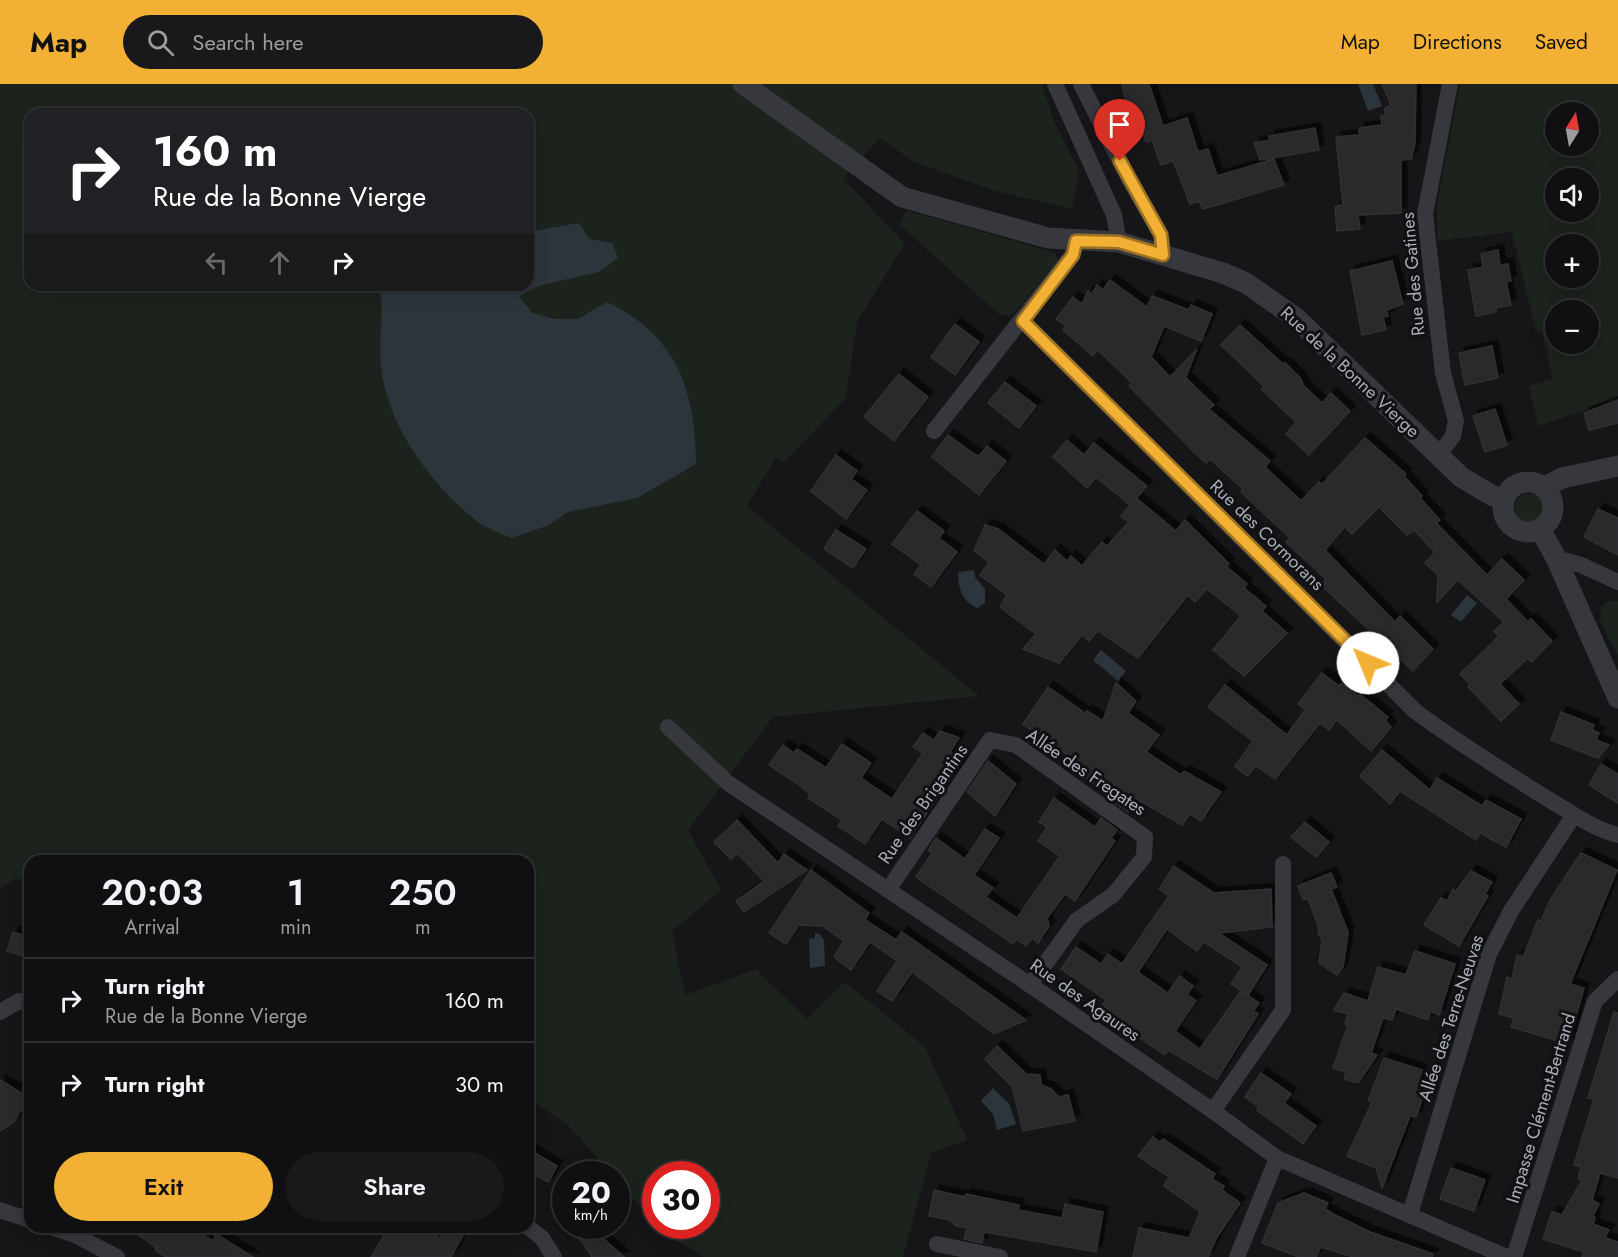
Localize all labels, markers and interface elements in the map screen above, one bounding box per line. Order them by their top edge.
search box [123,15,543,69]
text: Map [30,22,87,63]
icon: search [144,26,177,59]
text: Search here [192,26,304,58]
text: Map [1341,27,1380,57]
text: Directions [1413,27,1502,57]
text: Saved [1535,27,1588,57]
pin [1094,99,1145,161]
north arrow [1545,102,1599,156]
map controls [1545,102,1599,354]
icon: arrive [1103,108,1136,141]
text: 160 m [153,121,277,182]
icon: right [54,132,132,210]
button: sound [1545,168,1599,222]
text: Rue de la Bonne Vierge [153,177,426,216]
street label: Rue des Gatines [1395,211,1431,337]
button: + [1545,234,1599,288]
icon: left [200,246,233,279]
icon: ahead [263,246,296,279]
icon: right [326,246,359,279]
street label: Rue de la Bonne Vierge [1275,300,1425,444]
button: − [1545,300,1599,354]
street label: Rue des Cormorans [1204,474,1330,596]
position arrow [1336,631,1400,695]
street label: Allée des Fregates [1021,722,1151,822]
street label: Rue des Brigantins [872,739,974,869]
text: 20:03 [101,866,203,918]
text: 1 [287,866,305,918]
text: 250 [389,866,457,918]
text: Arrival [125,913,180,942]
text: min [280,913,311,942]
text: m [415,913,431,942]
street label: Allée des Terre-Neuvas [1412,931,1490,1105]
street label: Rue des Agaures [1025,952,1145,1048]
text: Turn right [105,970,205,1002]
icon: right [54,984,87,1017]
text: 160 m [444,984,504,1016]
text: Rue de la Bonne Vierge [105,1002,307,1031]
street label: Impasse Clément-Bertrand [1500,1010,1582,1206]
icon: right [54,1068,87,1101]
text: Turn right [105,1068,205,1100]
text: 30 m [455,1068,504,1100]
button: Exit [54,1152,273,1221]
button: Share [285,1152,504,1221]
speed limit sign: 30 [642,1161,720,1239]
text: 20 [571,1171,611,1214]
text: km/h [574,1204,608,1226]

